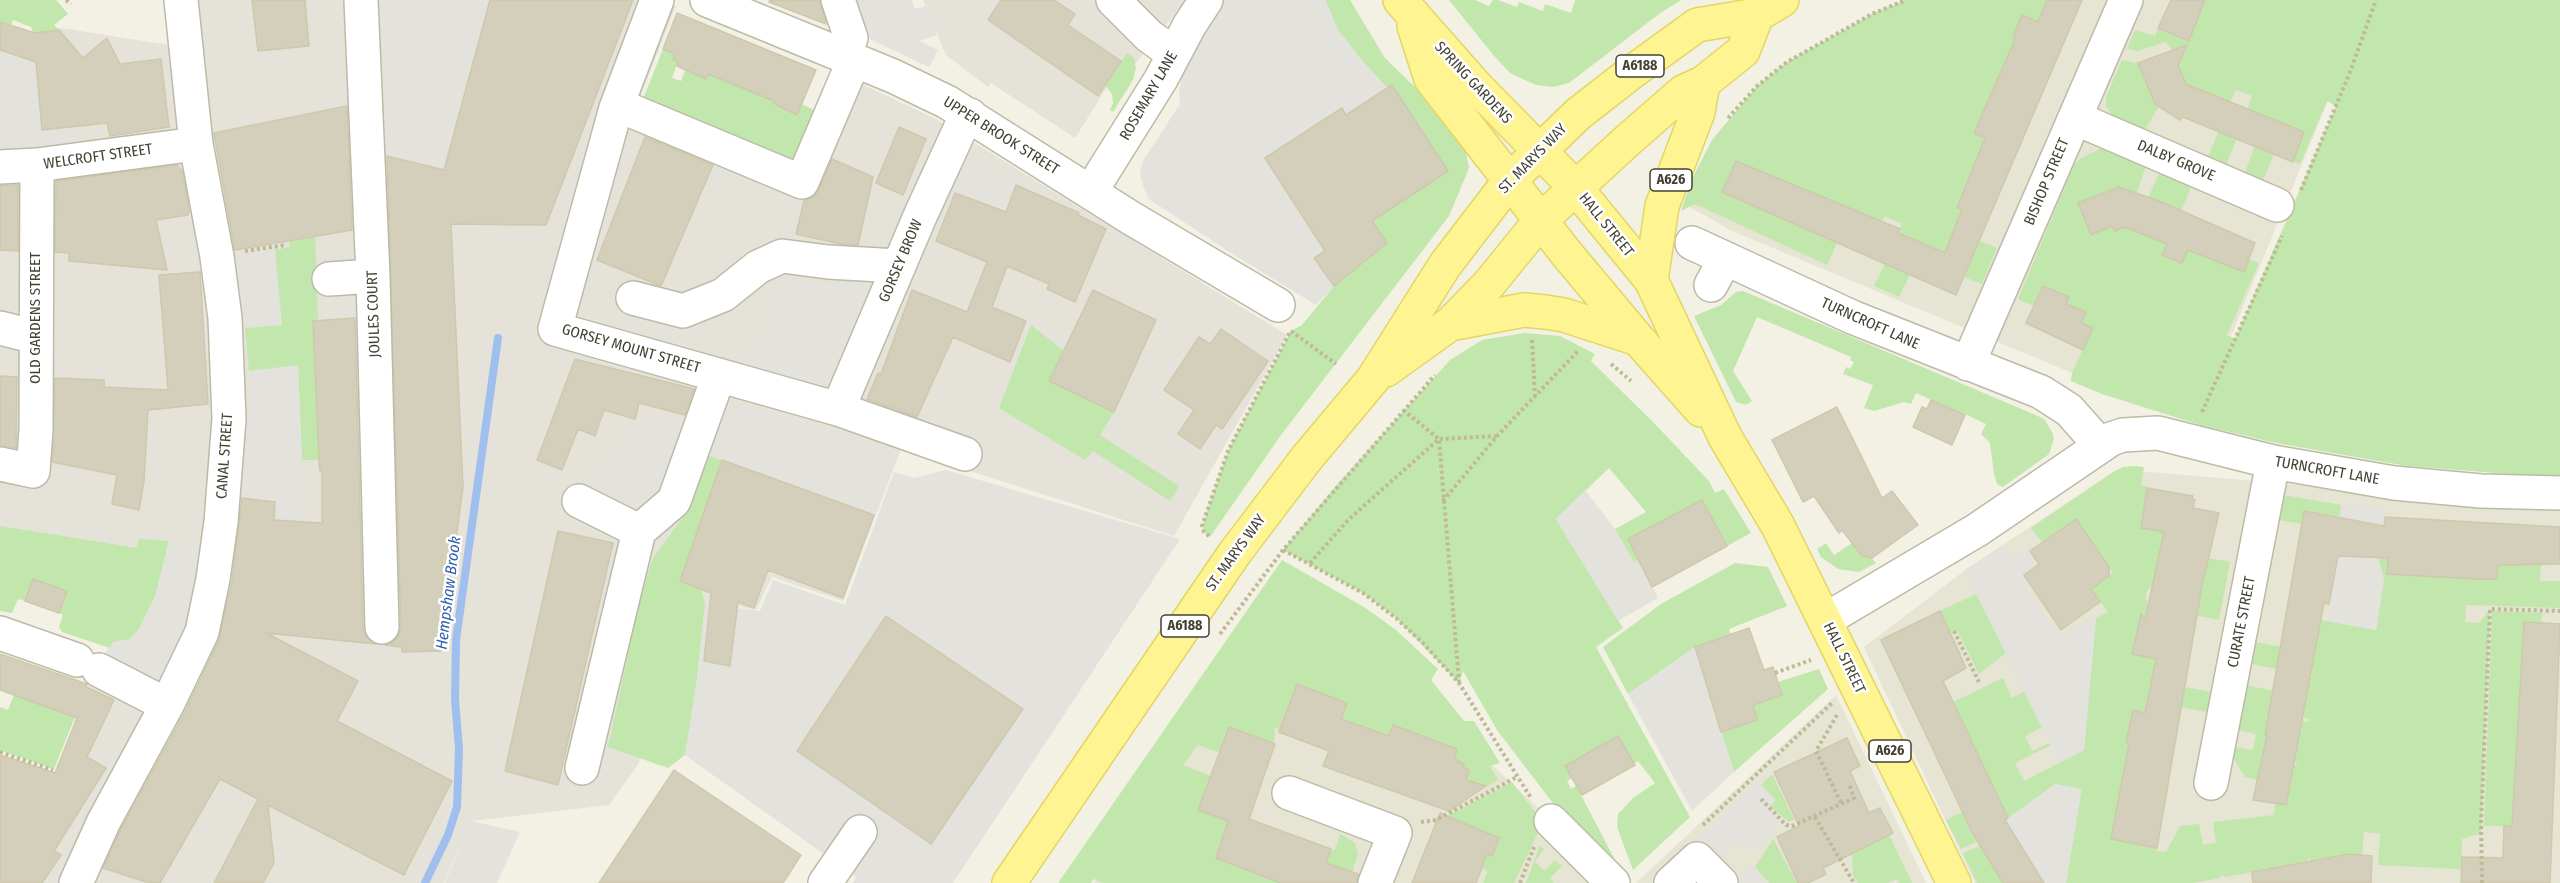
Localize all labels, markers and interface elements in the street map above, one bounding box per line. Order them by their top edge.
street label: SPRING GARDENS [1430,38,1516,128]
street label: ROSEMARY LANE [1116,48,1182,144]
road number: A6188 [1616,55,1664,77]
street label: UPPER BROOK STREET [940,93,1062,179]
street label: ST. MARYS WAY [1495,120,1571,198]
street label: BISHOP STREET [2021,136,2073,228]
street label: DALBY GROVE [2134,137,2218,185]
street label: WELCROFT STREET [42,140,154,174]
road number: A626 [1650,169,1692,191]
street label: HALL STREET [1575,189,1637,261]
street label: GORSEY BROW [875,217,927,305]
street label: OLD GARDENS STREET [27,252,45,384]
street label: JOULES COURT [363,270,385,358]
street label: TURNCROFT LANE [1818,294,1922,354]
street label: GORSEY MOUNT STREET [560,321,702,377]
street label: CANAL STREET [213,413,237,499]
street label: TURNCROFT LANE [2273,453,2381,489]
street label: ST. MARYS WAY [1202,511,1270,595]
water label: Hempshaw Brook [433,535,465,651]
street label: CURATE STREET [2224,575,2260,669]
road number: A6188 [1161,615,1209,637]
street label: HALL STREET [1819,619,1869,697]
road number: A626 [1869,740,1911,762]

